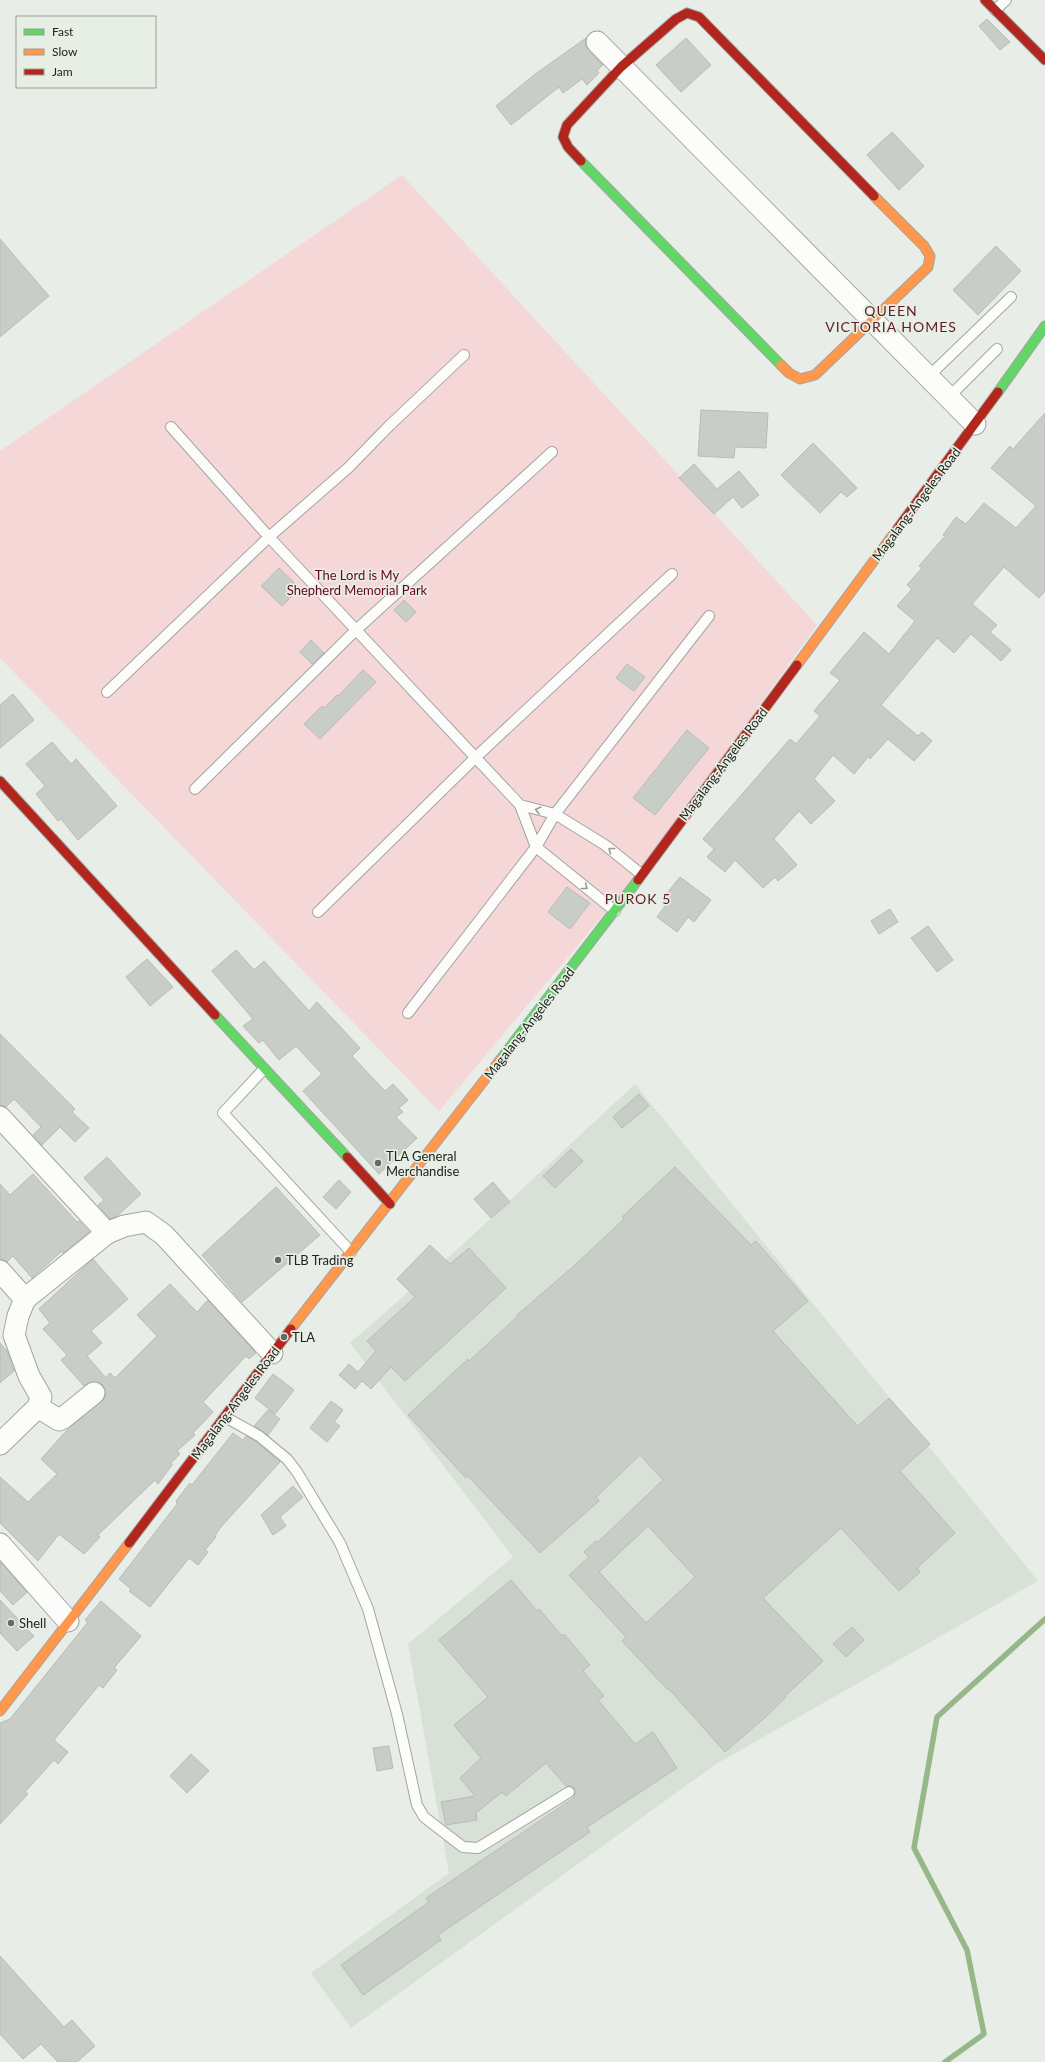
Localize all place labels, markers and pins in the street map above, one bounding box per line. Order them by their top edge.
place label: TLA General Merchandise [386,1148,459,1179]
marker: TLA General Merchandise [373,1158,383,1168]
place label: TLB Trading [286,1252,354,1268]
marker: TLB Trading [273,1255,283,1265]
place label: TLA [292,1329,315,1345]
marker: TLA [279,1332,289,1342]
place label: Shell [19,1615,46,1631]
marker: Shell [6,1618,16,1628]

